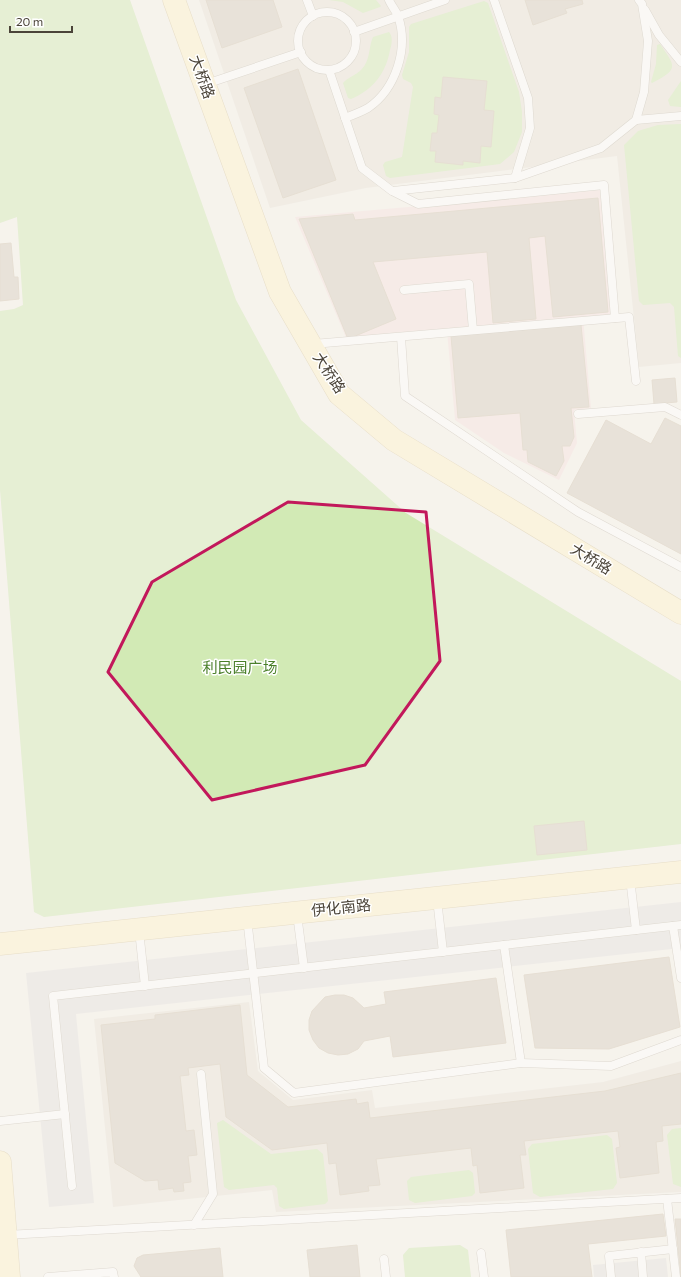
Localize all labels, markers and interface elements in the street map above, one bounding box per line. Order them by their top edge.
scale bar [10,8,72,34]
text: 20 m [16,14,43,28]
street label: 大桥路 [187,52,219,101]
street label: 大桥路 [310,349,350,396]
street label: 大桥路 [568,539,615,577]
park label: 利民园广场 [202,658,278,676]
street label: 伊化南路 [310,895,372,919]

